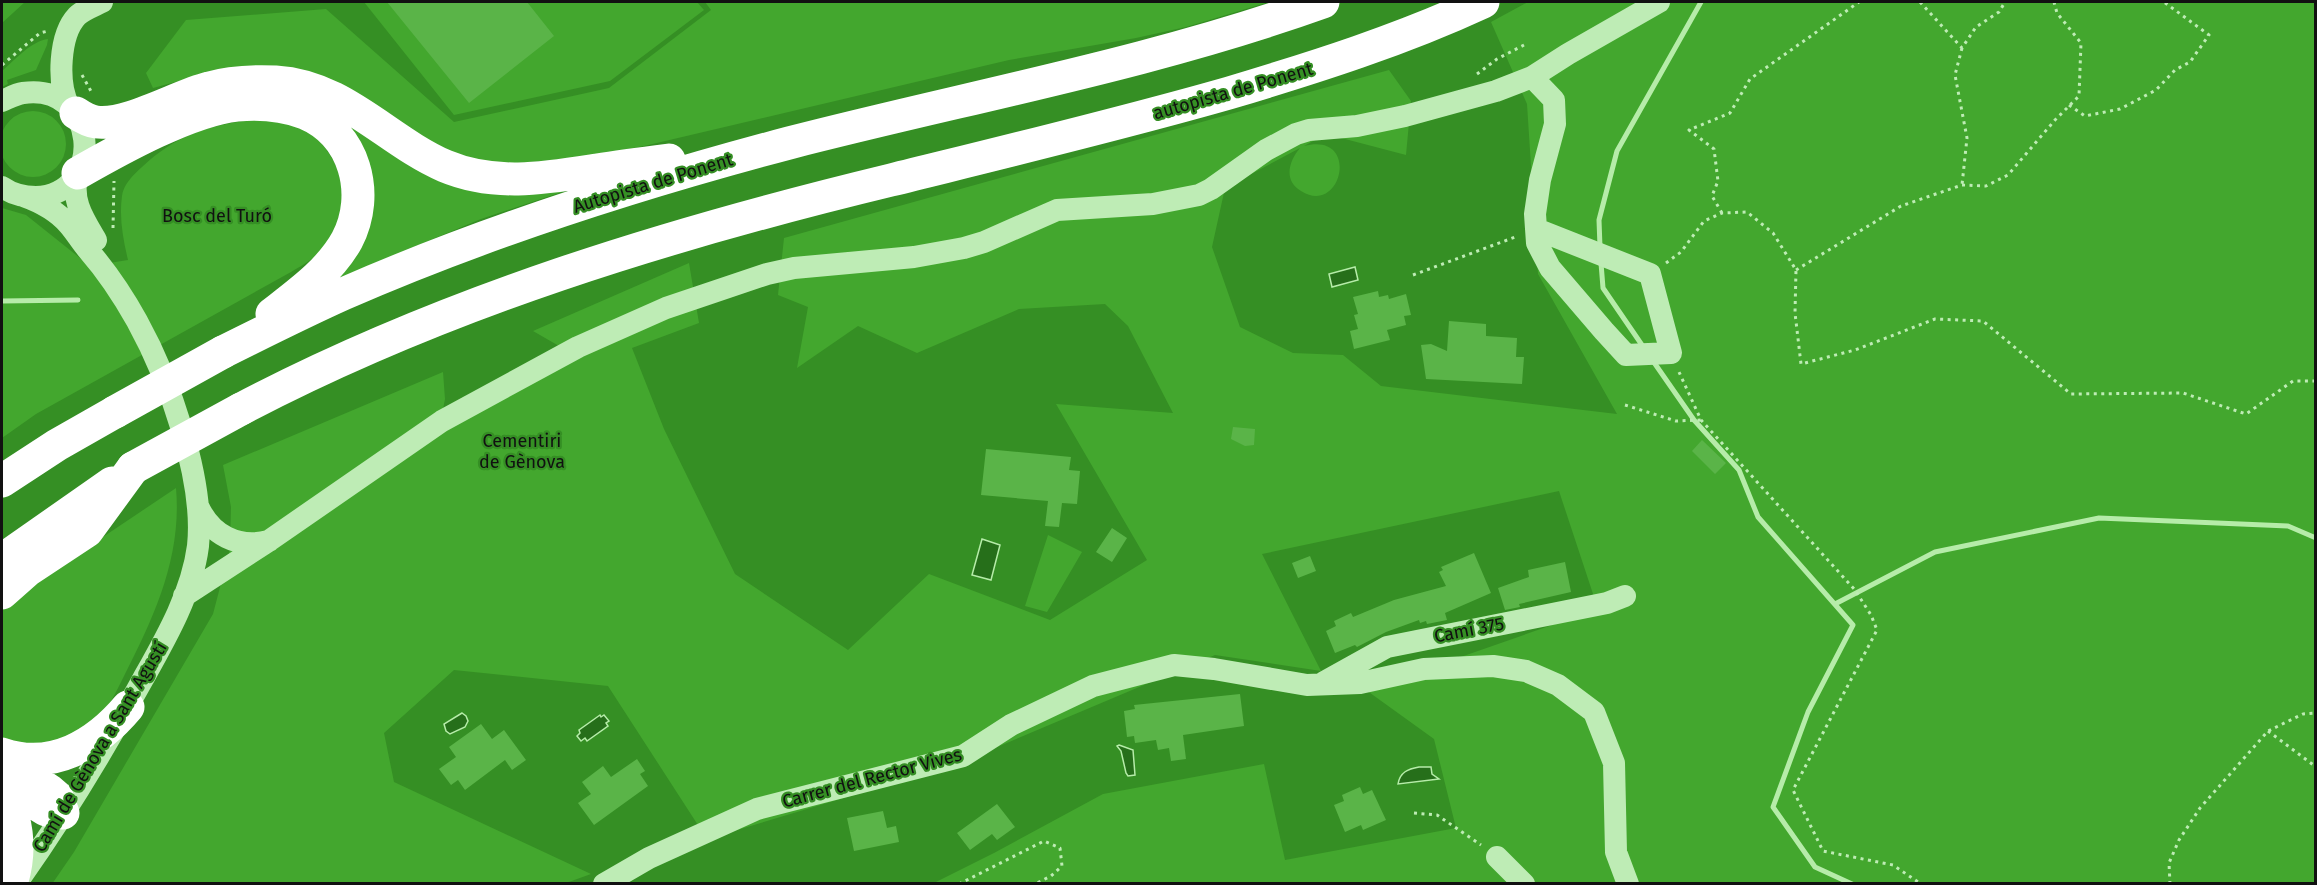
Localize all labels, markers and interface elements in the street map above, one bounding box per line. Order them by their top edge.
street label: autopista de Ponent [1151,58,1316,124]
street label: Autopista de Ponent [570,148,736,218]
park label: Bosc del Turó [162,205,272,227]
park label: Cementiri de Gènova [479,430,565,473]
street label: Camí 375 [1432,612,1506,648]
street label: Camí de Gènova a Sant Agustí [28,638,172,856]
street label: Carrer del Rector Vives [780,743,964,813]

